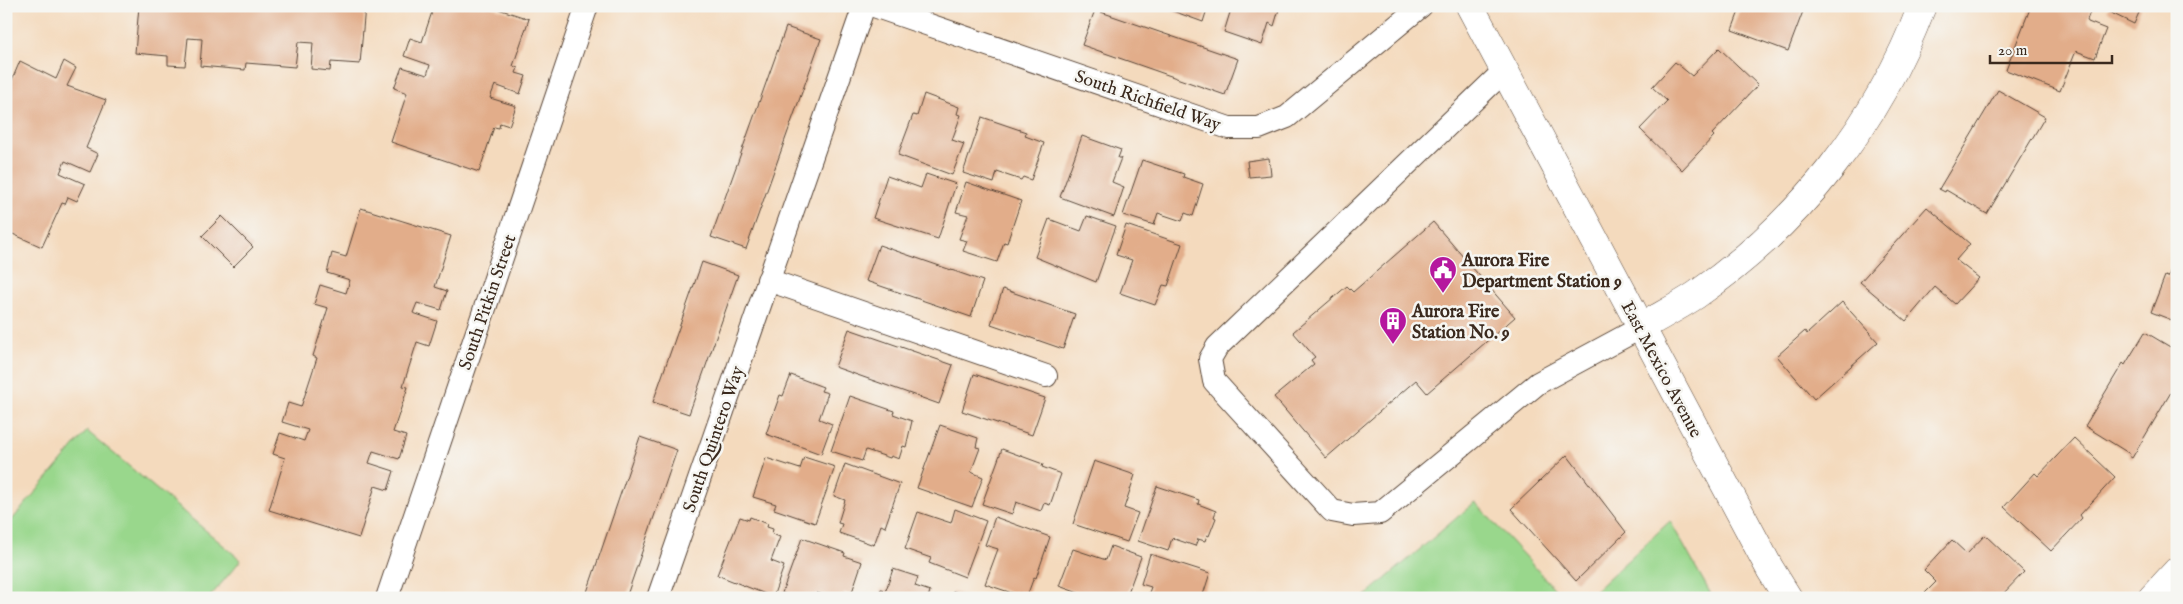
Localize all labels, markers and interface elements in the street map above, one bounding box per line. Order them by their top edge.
scale bar [1990,32,2113,64]
text: 20 m [1998,41,2028,60]
street label: South Richfield Way [1071,66,1224,137]
street label: South Pitkin Street [454,232,522,373]
place label: Aurora Fire Department Station 9 [1461,250,1622,294]
public building icon: Aurora Fire Department Station 9 [1428,255,1458,294]
street label: East Mexico Avenue [1615,297,1706,442]
place label: Aurora Fire Station No. 9 [1411,301,1510,345]
building icon: Aurora Fire Station No. 9 [1378,306,1408,345]
street label: South Quintero Way [679,363,750,516]

